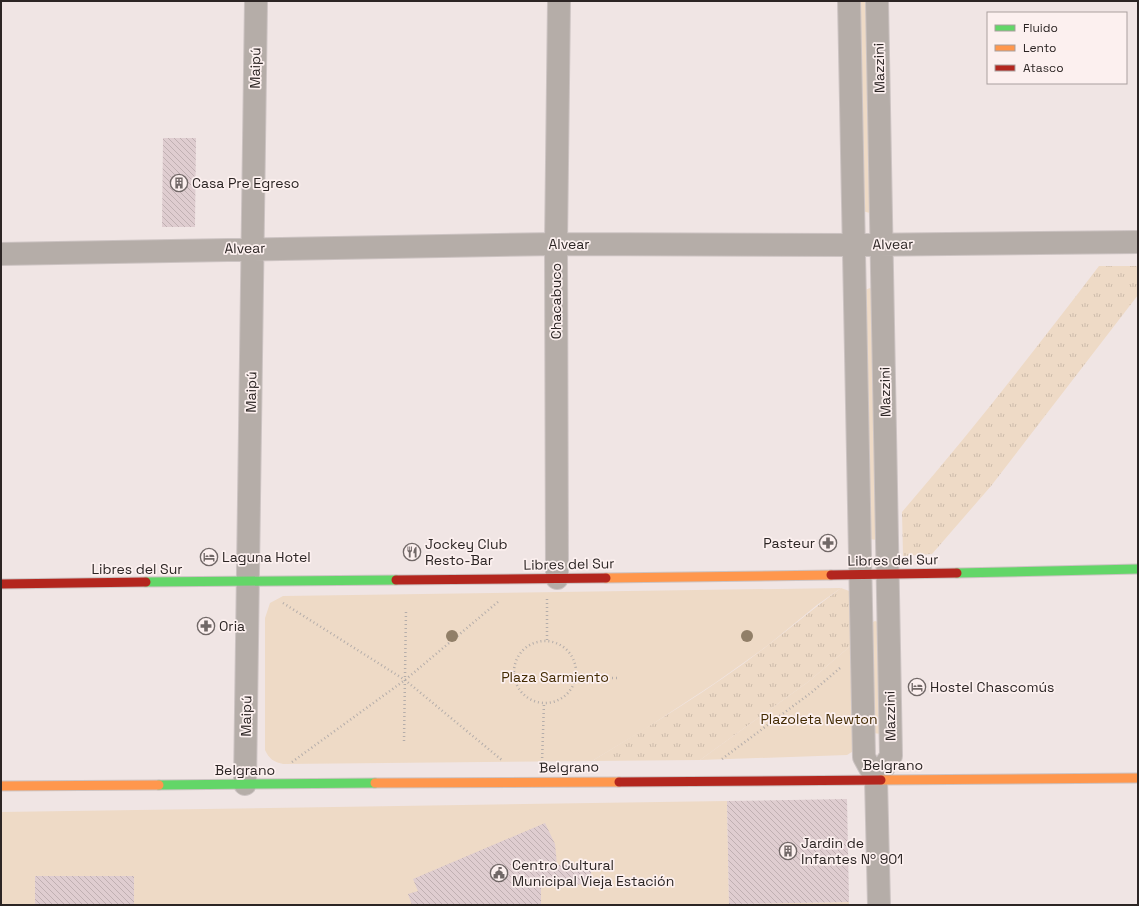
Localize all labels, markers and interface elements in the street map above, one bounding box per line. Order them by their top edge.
legend [987,12,1127,84]
text: Fluido [1023,20,1058,36]
text: Lento [1023,40,1057,56]
street label: Mazzini [870,43,888,93]
street label: Maipú [246,47,264,89]
text: Atasco [1023,60,1064,76]
building icon: Casa Pre Egreso [169,173,189,193]
place label: Casa Pre Egreso [192,174,300,192]
street label: Alvear [548,235,590,253]
street label: Alvear [872,235,914,253]
street label: Alvear [224,239,266,257]
street label: Chacabuco [547,263,565,339]
street label: Mazzini [876,367,894,417]
street label: Maipú [242,371,260,413]
pharmacy icon: Pasteur [818,533,838,553]
place label: Pasteur [763,534,815,552]
place label: Jockey Club Resto-Bar [425,535,508,569]
restaurant icon: Jockey Club Resto-Bar [402,542,422,562]
hotel icon: Laguna Hotel [199,547,219,567]
place label: Laguna Hotel [222,548,311,566]
street label: Libres del Sur [847,550,939,570]
street label: Libres del Sur [523,554,615,574]
street label: Libres del Sur [91,560,183,578]
pharmacy icon: Oria [196,616,216,636]
place label: Oria [219,617,245,635]
park label: Plaza Sarmiento [501,668,609,686]
hotel icon: Hostel Chascomús [907,677,927,697]
place label: Hostel Chascomús [930,678,1054,696]
street label: Mazzini [881,691,899,741]
street label: Maipú [237,695,255,737]
park label: Plazoleta Newton [760,710,878,728]
street label: Belgrano [863,756,923,774]
street label: Belgrano [539,757,599,777]
street label: Belgrano [215,761,275,779]
place label: Jardin de Infantes Nº 901 [801,834,903,868]
building icon: Jardin de Infantes Nº 901 [778,841,798,861]
place label: Centro Cultural Municipal Vieja Estación [512,856,674,890]
public building icon: Centro Cultural Municipal Vieja Estación [489,863,509,883]

